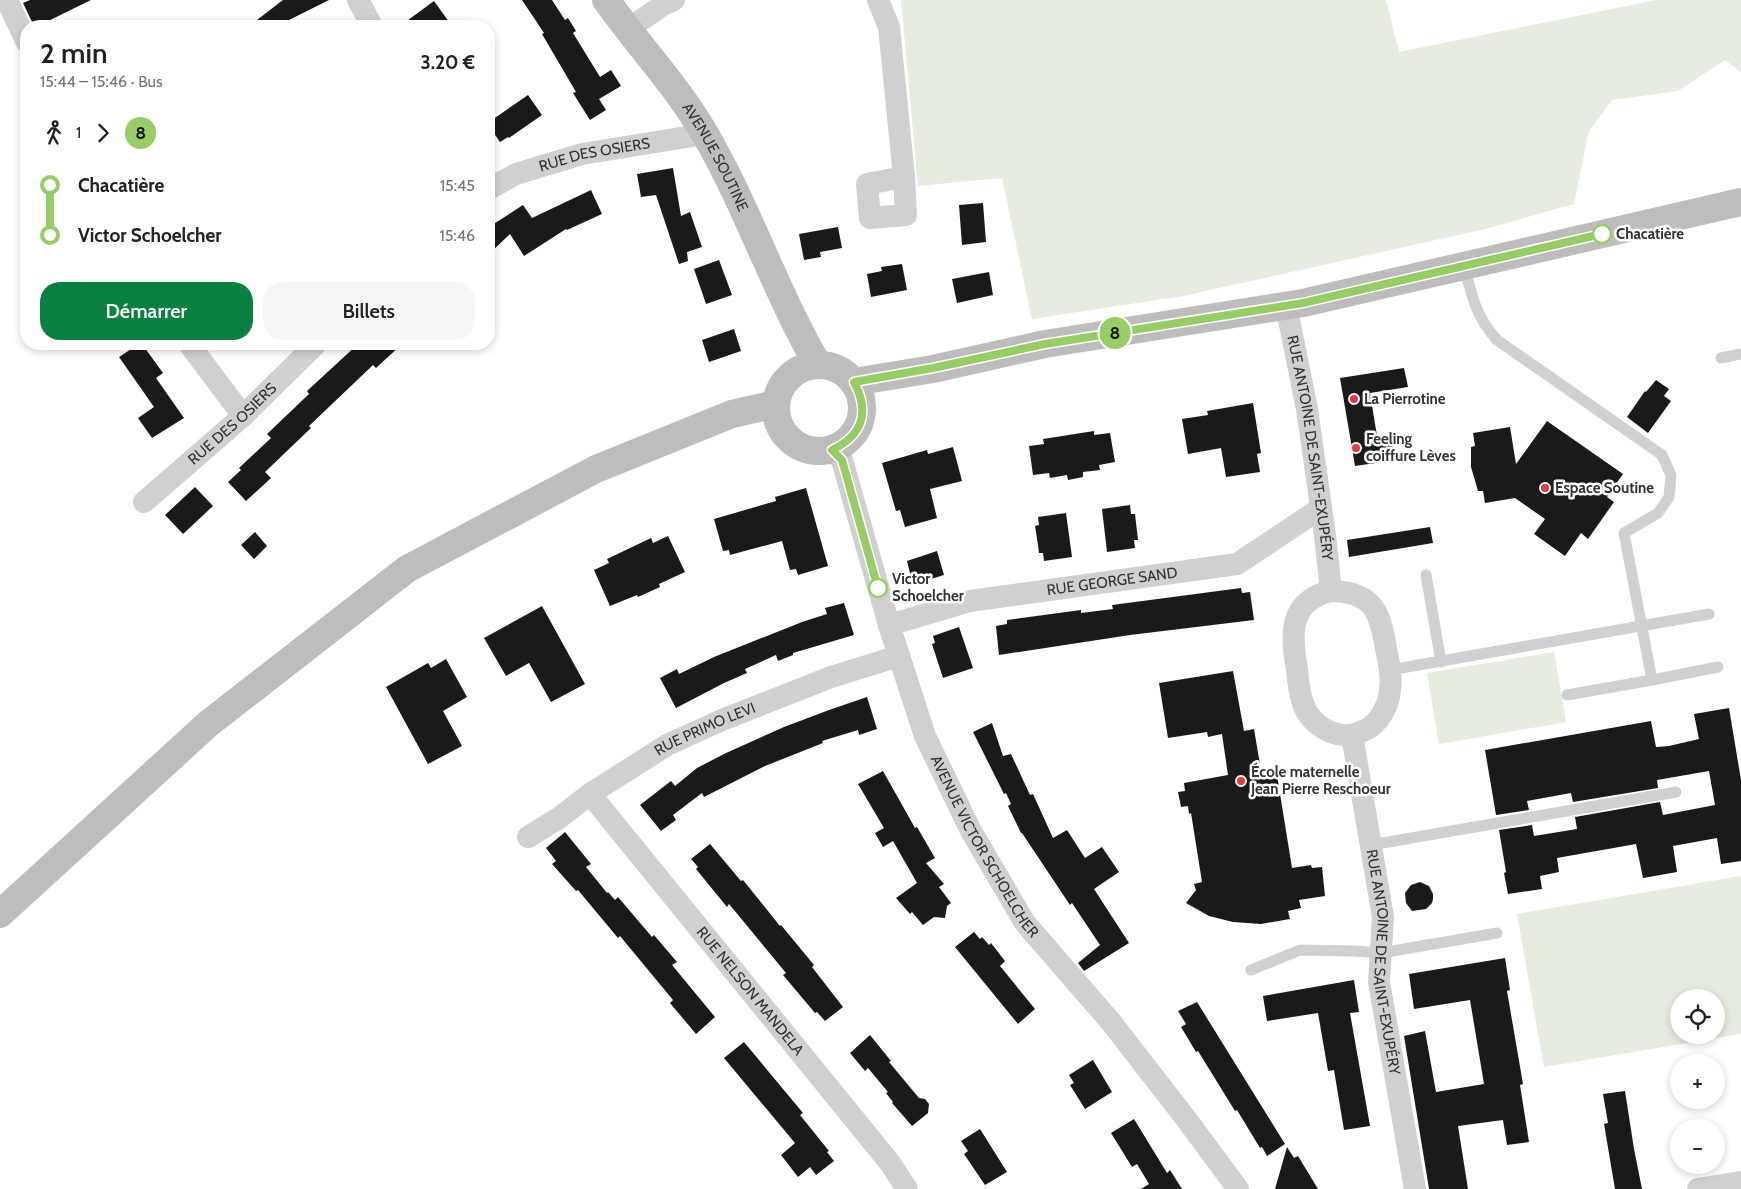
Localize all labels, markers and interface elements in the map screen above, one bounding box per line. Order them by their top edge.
text: 2 min [40,36,107,70]
text: 3.20 € [421,51,475,74]
text: 15:44 – 15:46 · Bus [40,72,163,91]
street label: AVENUE SOUTINE [679,99,752,214]
icon: walk [40,119,68,147]
icon: forward [89,119,117,147]
text: 8 [135,122,146,144]
text: 1 [76,123,81,142]
street label: RUE DES OSIERS [537,134,652,176]
text: Chacatière [78,174,164,197]
text: 15:45 [440,176,475,195]
text: Victor Schoelcher [78,224,222,247]
marker: Chacatière [1592,224,1612,244]
place label: Chacatière [1616,225,1684,243]
text: 15:46 [439,226,475,245]
button: Démarrer [40,282,253,340]
button: Billets [263,282,475,340]
line badge: 8 [1099,317,1131,349]
text: 8 [1110,322,1120,344]
street label: RUE ANTOINE DE SAINT-EXUPÉRY [1283,334,1337,562]
street label: RUE DES OSIERS [184,379,280,469]
place label: La Pierrotine [1364,390,1446,408]
marker: La Pierrotine [1348,393,1360,405]
place label: Feeling coiffure Lèves [1366,430,1456,465]
marker: Feeling coiffure Lèves [1350,442,1362,454]
place label: Espace Soutine [1555,479,1654,497]
marker: Espace Soutine [1539,482,1551,494]
street label: RUE GEORGE SAND [1046,563,1179,599]
place label: Victor Schoelcher [892,570,964,605]
marker: Victor Schoelcher [868,578,888,598]
street label: RUE PRIMO LEVI [651,699,758,760]
street label: AVENUE VICTOR SCHOELCHER [927,753,1042,941]
place label: École maternelle Jean Pierre Reschoeur [1250,762,1391,798]
marker: École maternelle Jean Pierre Reschoeur [1235,775,1247,787]
street label: RUE ANTOINE DE SAINT-EXUPÉRY [1363,848,1404,1077]
street label: RUE NELSON MANDELA [693,923,808,1060]
map controls [1670,989,1725,1174]
button: locate [1670,989,1725,1044]
button: + [1670,1054,1725,1109]
button: − [1670,1119,1725,1174]

